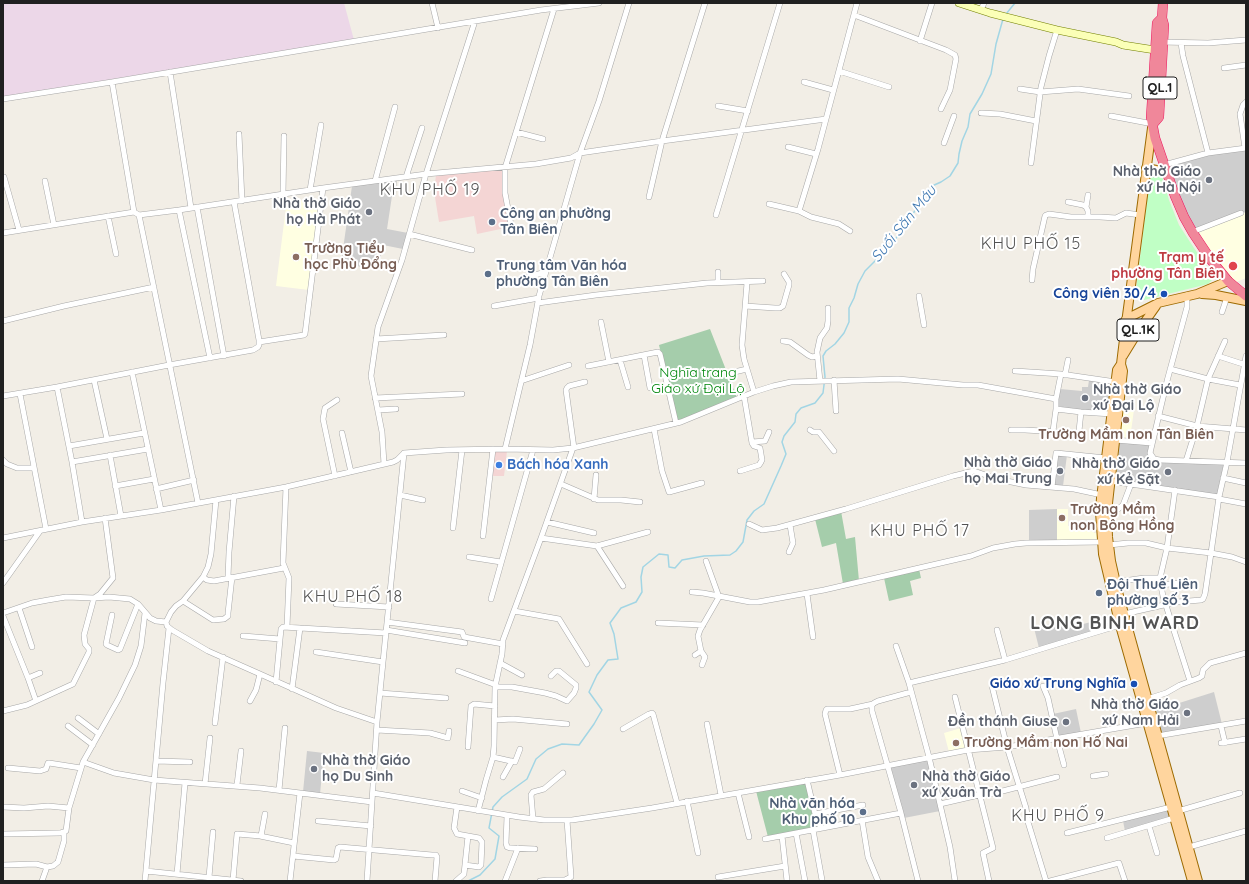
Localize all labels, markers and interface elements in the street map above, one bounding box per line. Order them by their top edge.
road number: QL.1 [1143,77,1177,99]
place label: Nhà thờ Giáo xứ Hà Nội [1113,164,1201,196]
marker: Nhà thờ Giáo xứ Hà Nội [1204,175,1214,185]
district label: KHU PHỐ 19 [380,180,480,200]
water label: Suối Săn Máu [868,182,940,266]
place label: Nhà thờ Giáo họ Hà Phát [273,196,361,228]
place label: Công an phường Tân Biên [500,206,611,238]
marker: Nhà thờ Giáo họ Hà Phát [364,207,374,217]
marker: Công an phường Tân Biên [487,217,497,227]
district label: KHU PHỐ 15 [981,234,1081,254]
place label: Trường Tiểu học Phù Đổng [304,241,397,274]
place label: Trạm y tế phường Tân Biên [1111,250,1224,282]
marker: Trường Tiểu học Phù Đổng [291,252,301,262]
place label: Trung tâm Văn hóa phường Tân Biên [496,258,627,290]
marker: Trạm y tế phường Tân Biên [1227,260,1239,272]
marker: Trung tâm Văn hóa phường Tân Biên [483,269,493,279]
place label: Công viên 30/4 [1053,286,1156,302]
marker: Công viên 30/4 [1159,289,1169,299]
road number: QL.1K [1117,319,1159,341]
park label: Nghĩa trang Giáo xứ Đại Lộ [651,365,745,398]
place label: Nhà thờ Giáo xứ Đại Lộ [1093,382,1181,414]
marker: Nhà thờ Giáo xứ Đại Lộ [1080,393,1090,403]
marker: Trường Mầm non Tân Biên [1121,415,1131,425]
place label: Trường Mầm non Tân Biên [1038,427,1214,443]
place label: Nhà thờ Giáo họ Mai Trung [964,455,1052,488]
place label: Nhà thờ Giáo xứ Kẻ Sặt [1072,456,1160,488]
place label: Bách hóa Xanh [507,457,609,473]
marker: Bách hóa Xanh [494,460,504,470]
marker: Nhà thờ Giáo họ Mai Trung [1055,466,1065,476]
marker: Nhà thờ Giáo xứ Kẻ Sặt [1163,467,1173,477]
place label: Trường Mầm non Bông Hồng [1070,502,1175,534]
marker: Trường Mầm non Bông Hồng [1057,513,1067,523]
district label: KHU PHỐ 17 [870,521,970,541]
place label: Đội Thuế Liên phường số 3 [1107,577,1198,610]
district label: KHU PHỐ 18 [303,587,403,607]
marker: Đội Thuế Liên phường số 3 [1094,588,1104,598]
district label: LONG BINH WARD [1030,613,1200,635]
place label: Giáo xứ Trung Nghĩa [990,676,1126,692]
marker: Giáo xứ Trung Nghĩa [1129,679,1139,689]
place label: Nhà thờ Giáo xứ Nam Hải [1091,697,1179,730]
marker: Nhà thờ Giáo xứ Nam Hải [1182,708,1192,718]
place label: Đền thánh Giuse [948,714,1058,730]
marker: Đền thánh Giuse [1061,717,1071,727]
place label: Trường Mầm non Hố Nai [964,735,1128,751]
marker: Trường Mầm non Hố Nai [951,738,961,748]
place label: Nhà thờ Giáo họ Du Sinh [322,753,410,786]
marker: Nhà thờ Giáo họ Du Sinh [309,764,319,774]
place label: Nhà thờ Giáo xứ Xuân Trà [922,769,1010,802]
marker: Nhà thờ Giáo xứ Xuân Trà [909,780,919,790]
place label: Nhà văn hóa Khu phố 10 [769,796,855,828]
district label: KHU PHỐ 9 [1011,806,1105,826]
marker: Nhà văn hóa Khu phố 10 [858,807,868,817]

